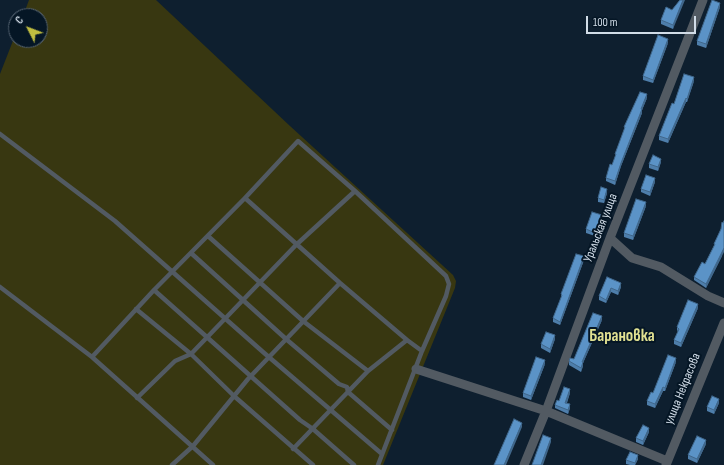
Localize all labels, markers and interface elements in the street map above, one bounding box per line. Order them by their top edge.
north arrow [8,8,48,48]
scale bar [588,8,698,34]
text: С [13,14,26,27]
text: 100 m [593,15,618,30]
street label: Уральская улица [581,191,621,265]
district label: Барановка [589,327,655,347]
street label: улица Некрасова [662,351,704,427]

